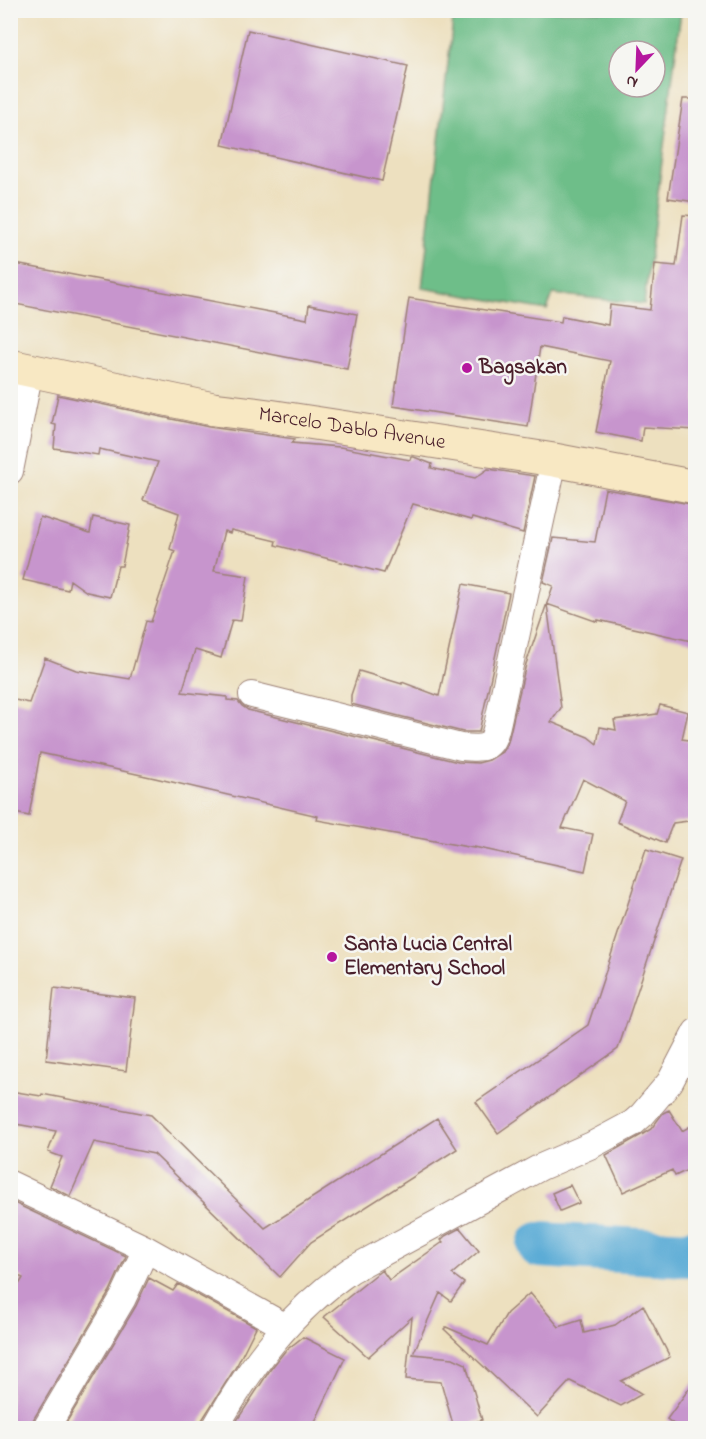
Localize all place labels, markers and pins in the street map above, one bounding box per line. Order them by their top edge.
place label: Bagsakan [478,353,567,385]
marker: Bagsakan [460,361,474,375]
place label: Santa Lucia Central Elementary School [344,930,512,986]
marker: Santa Lucia Central Elementary School [325,950,339,964]

